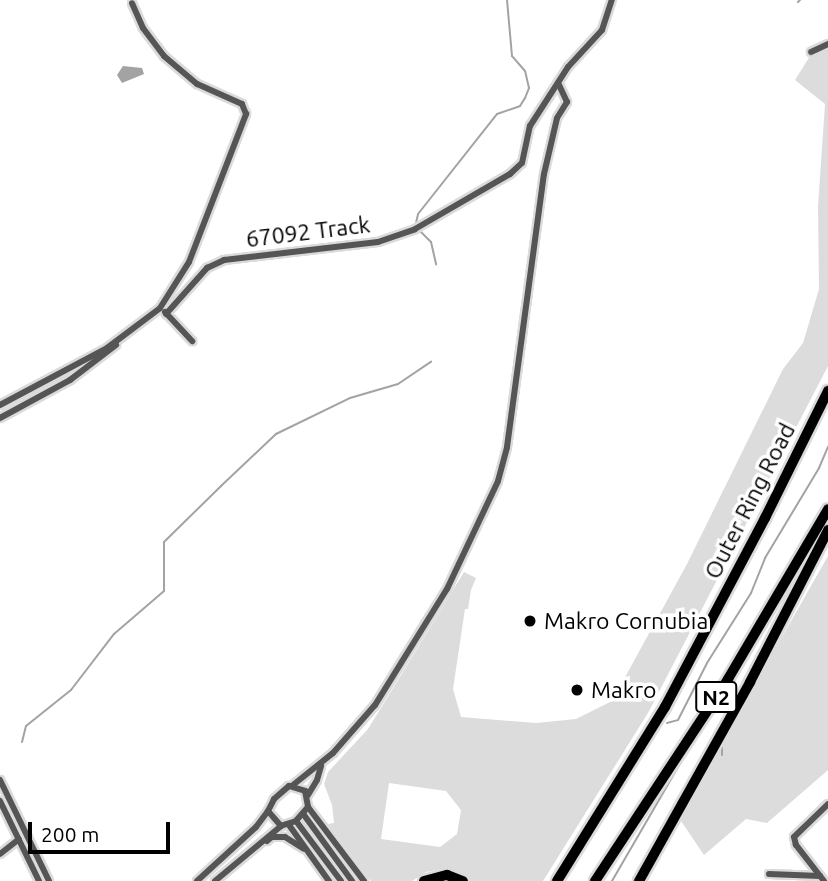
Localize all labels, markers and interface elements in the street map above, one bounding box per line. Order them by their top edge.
street label: 67092 Track [244,211,372,253]
street label: Outer Ring Road [699,418,801,584]
place label: Makro Cornubia [544,607,708,635]
marker: Makro Cornubia [522,613,538,629]
place label: Makro [591,676,657,704]
road number: N2 [695,680,737,714]
marker: Makro [569,682,585,698]
scale bar [32,808,173,852]
text: 200 m [41,822,99,846]

